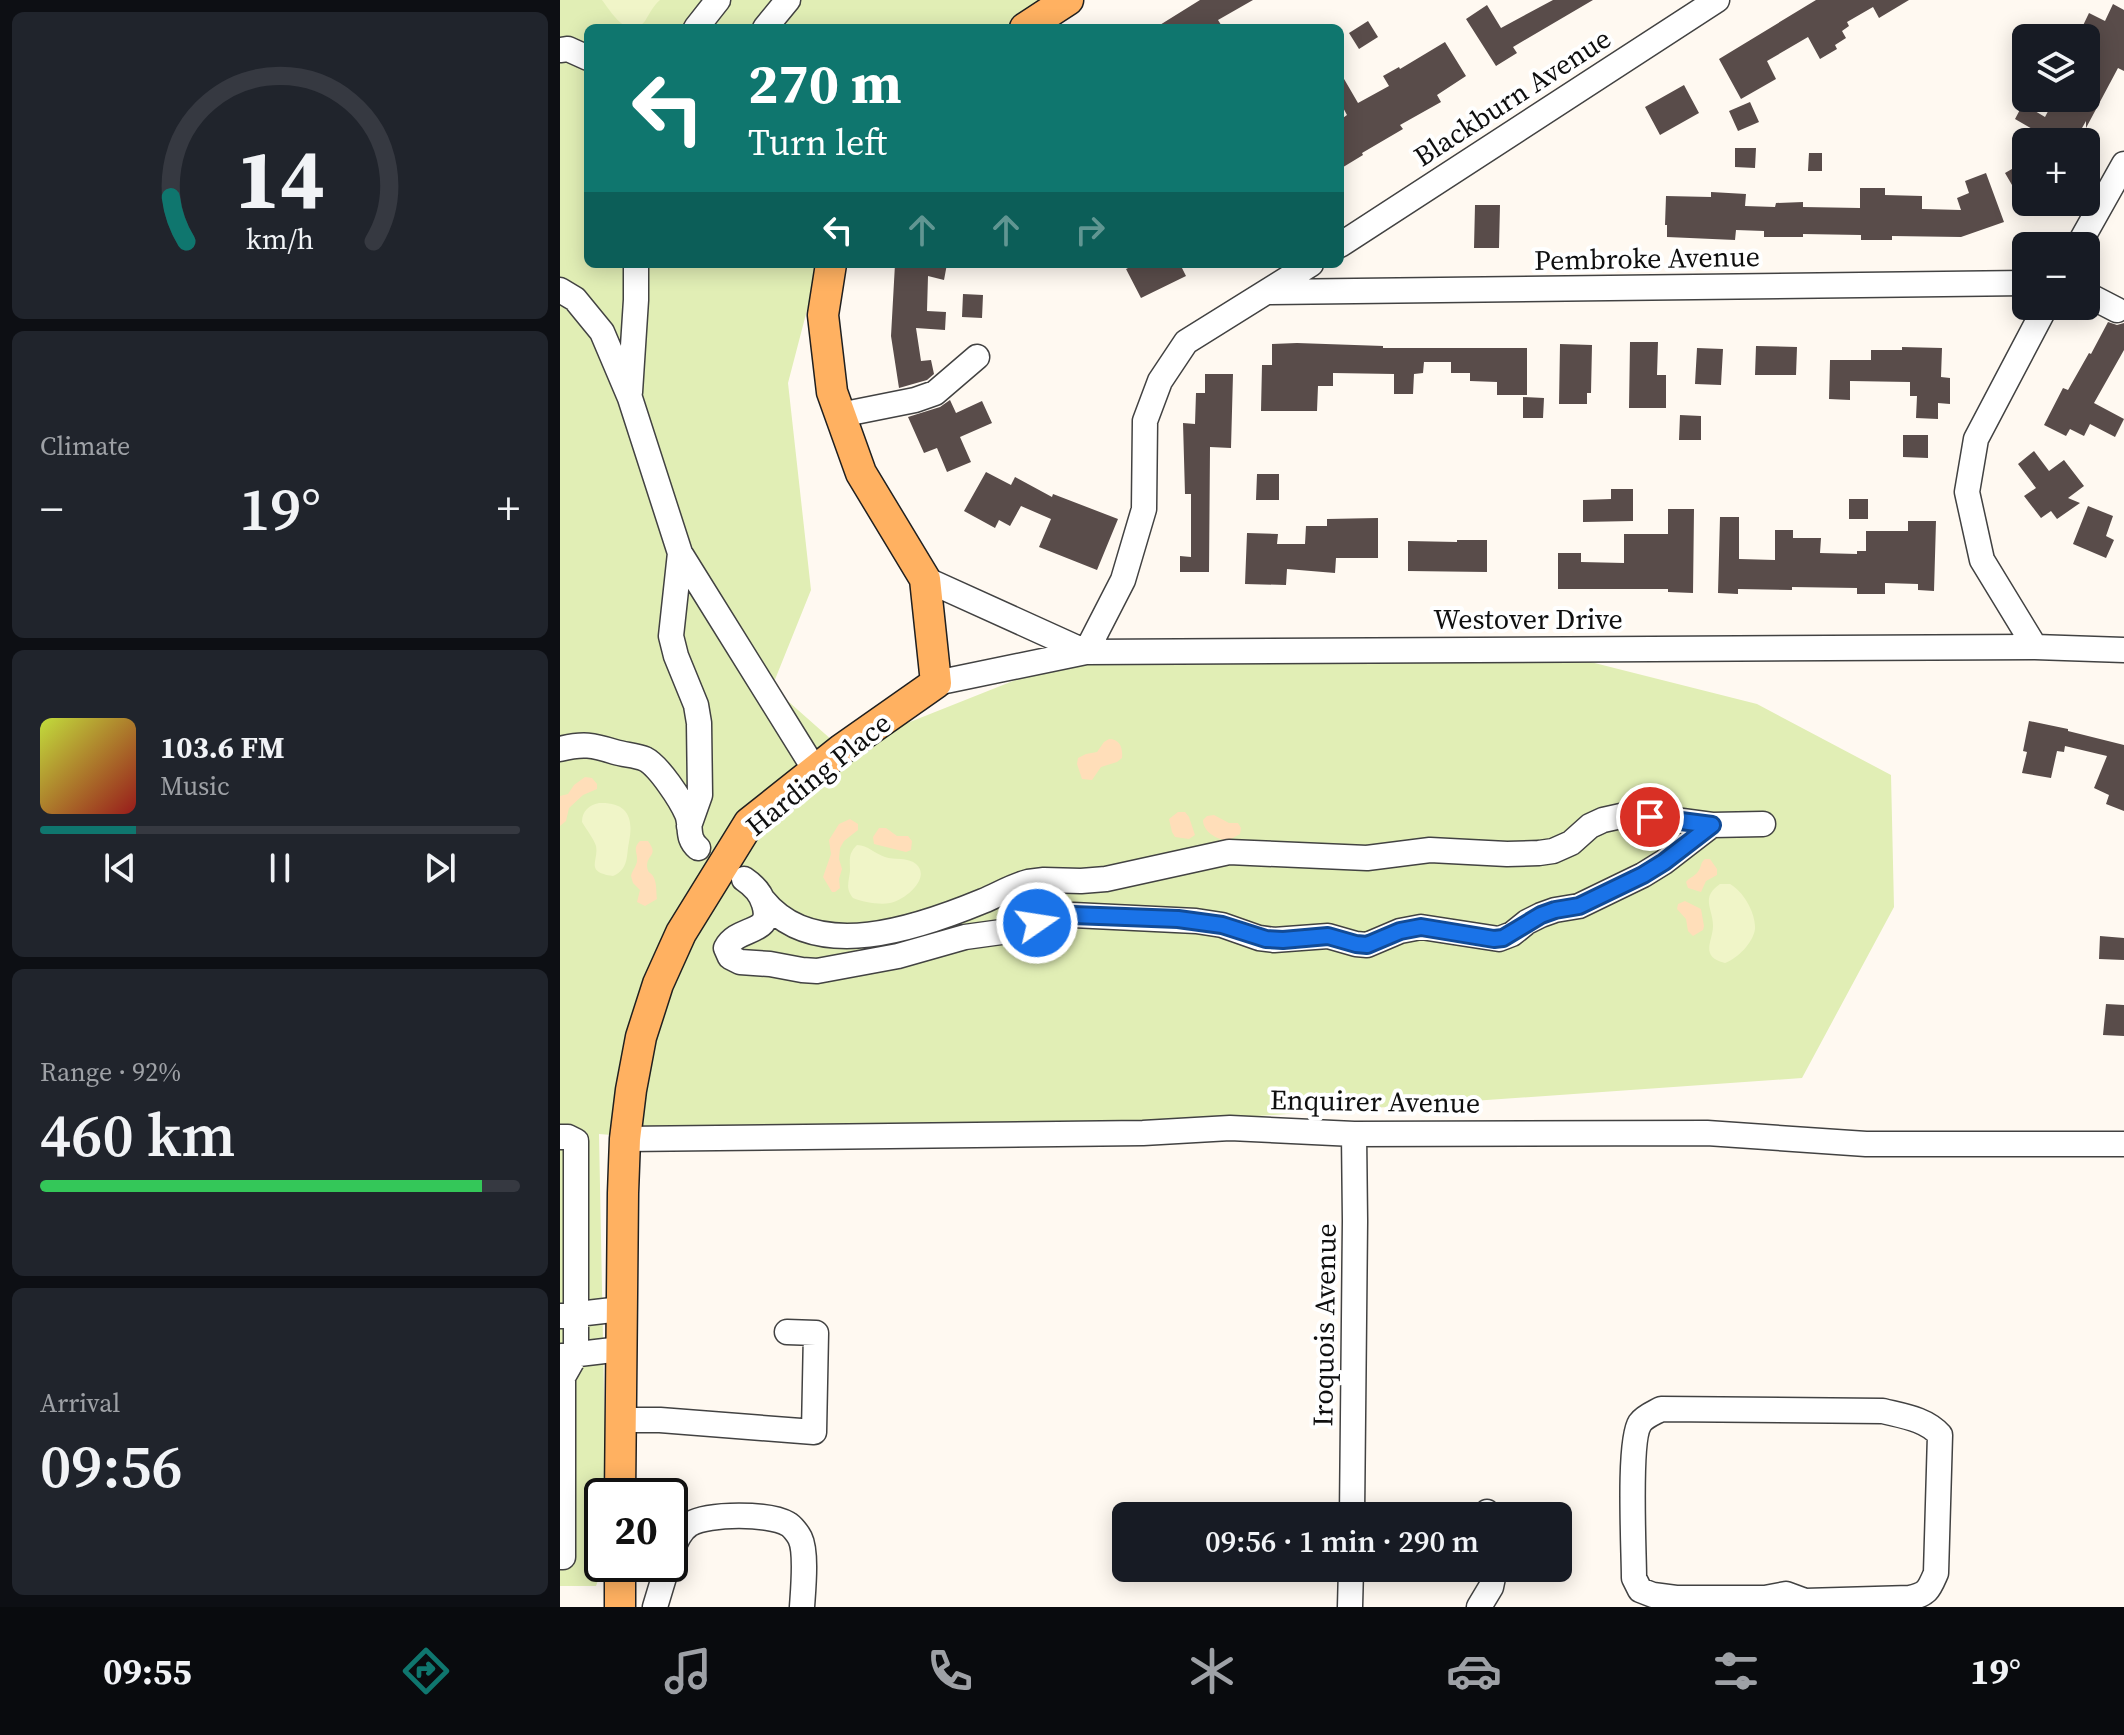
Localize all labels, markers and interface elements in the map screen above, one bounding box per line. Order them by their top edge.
street label: Blackburn Avenue [1406,19,1618,175]
map controls [2012,24,2100,320]
button: layers [2012,24,2100,112]
text: 270 m [748,45,902,122]
icon: left [616,56,720,160]
text: Turn left [748,118,887,167]
text: 14 [235,121,325,235]
button: + [2012,128,2100,216]
icon: left [816,208,860,252]
icon: ahead [900,208,944,252]
icon: ahead [984,208,1028,252]
icon: right [1068,208,1112,252]
text: km/h [246,219,314,259]
button: − [2012,232,2100,320]
street label: Pembroke Avenue [1534,237,1760,279]
text: Climate [40,428,130,464]
text: 19° [239,468,321,550]
text: − [40,478,63,539]
text: + [497,478,520,539]
street label: Westover Drive [1433,600,1623,638]
street label: Harding Place [738,704,898,844]
text: 103.6 FM [160,727,285,768]
text: Music [160,768,230,804]
pin [1616,783,1684,851]
icon: arrive [1628,795,1672,839]
icon: previous [98,846,142,890]
icon: pause [258,846,302,890]
icon: next [418,846,462,890]
position arrow [995,881,1079,965]
text: Range · 92% [40,1054,181,1090]
street label: Enquirer Avenue [1270,1080,1480,1122]
text: 460 km [40,1094,236,1176]
street label: Iroquois Avenue [1303,1223,1345,1427]
text: Arrival [40,1385,120,1421]
text: 09:56 [40,1425,183,1507]
speed limit sign: 20 [584,1478,688,1582]
text: 09:56 · 1 min · 290 m [1205,1521,1479,1562]
icon: directions [398,1643,454,1699]
icon: music [660,1643,716,1699]
icon: phone [922,1643,978,1699]
icon: climate [1184,1643,1240,1699]
icon: car [1446,1643,1502,1699]
icon: filters [1708,1643,1764,1699]
text: 09:55 [103,1647,192,1696]
text: 19° [1970,1647,2021,1696]

